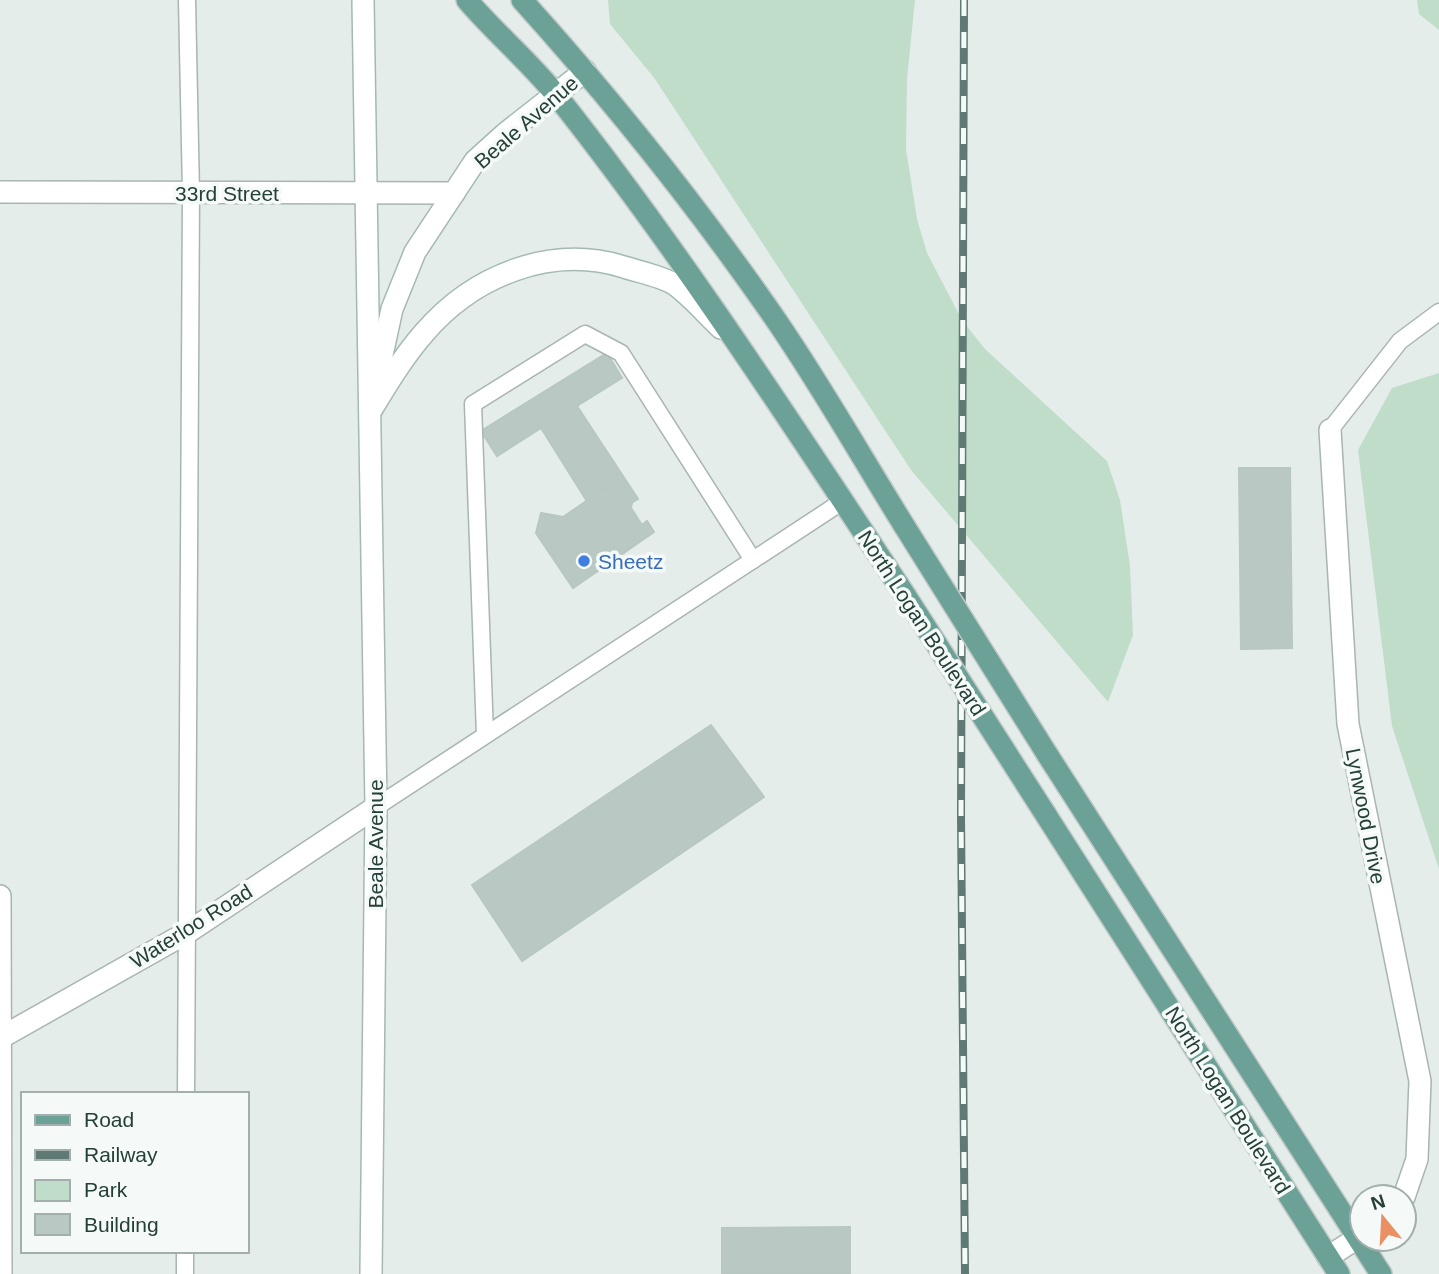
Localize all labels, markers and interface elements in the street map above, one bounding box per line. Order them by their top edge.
street label: Beale Avenue [470,71,582,173]
street label: 33rd Street [175,182,279,205]
street label: North Logan Boulevard [854,526,990,720]
place label: Sheetz [598,550,663,573]
marker: Sheetz [576,553,592,569]
street label: Lynwood Drive [1342,746,1390,886]
street label: Beale Avenue [364,779,387,909]
street label: Waterloo Road [126,879,256,973]
street label: North Logan Boulevard [1161,1002,1295,1198]
legend [21,1092,248,1253]
text: Road [84,1108,134,1131]
text: Railway [84,1143,158,1166]
text: Park [84,1178,128,1201]
north arrow [1348,1183,1418,1253]
text: N [1368,1190,1388,1214]
text: Building [84,1213,159,1236]

